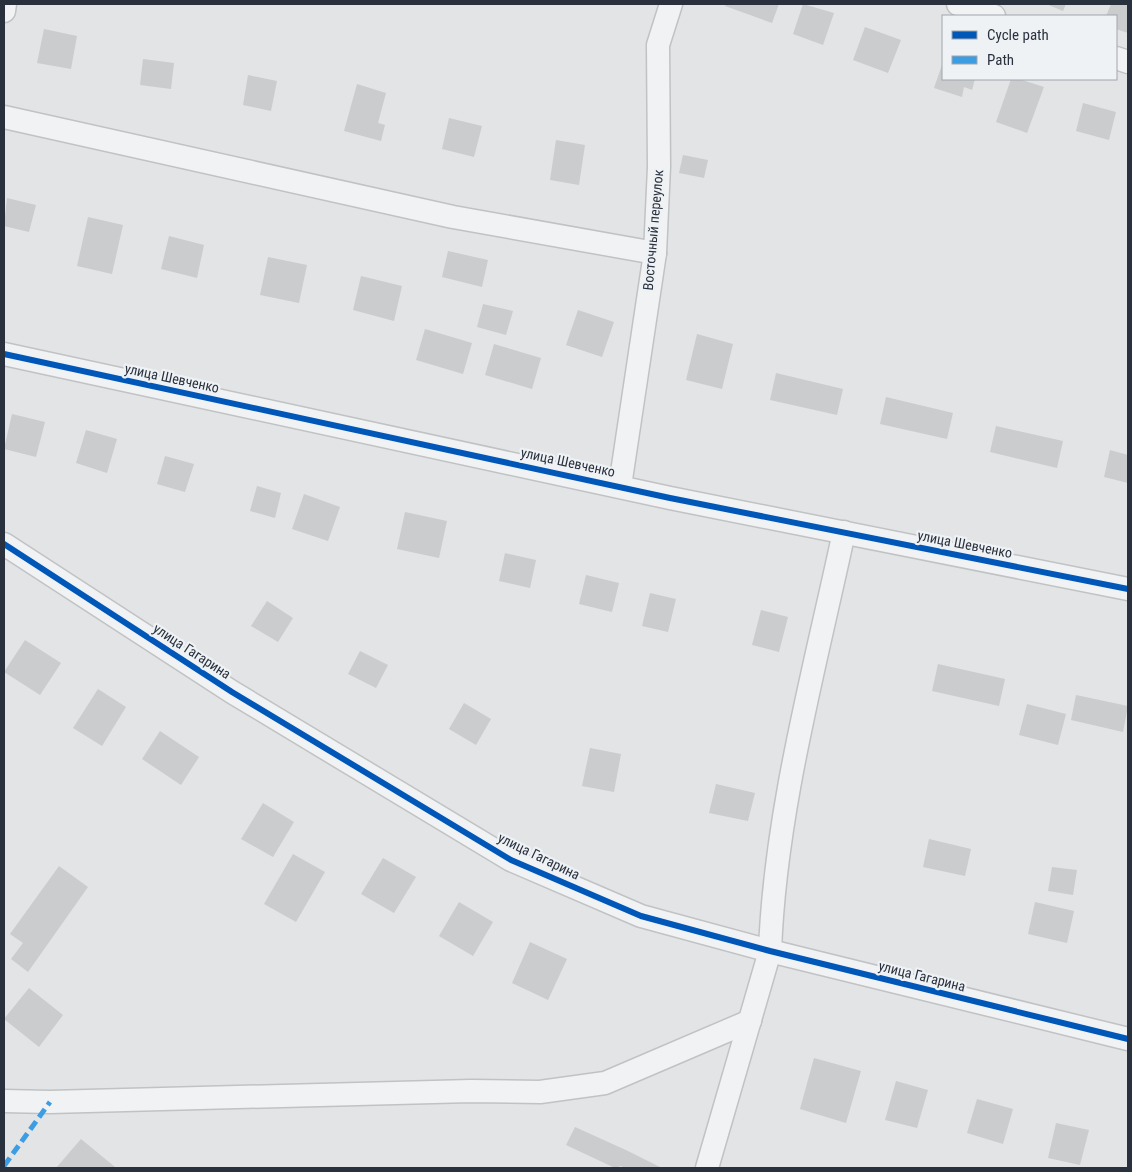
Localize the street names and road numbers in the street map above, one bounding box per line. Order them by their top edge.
street label: Восточный переулок [640,169,666,291]
street label: улица Шевченко [123,360,221,396]
street label: улица Шевченко [519,444,617,480]
street label: улица Шевченко [916,527,1014,561]
street label: улица Гагарина [150,620,234,682]
street label: улица Гагарина [496,829,582,883]
street label: улица Гагарина [877,957,967,995]

